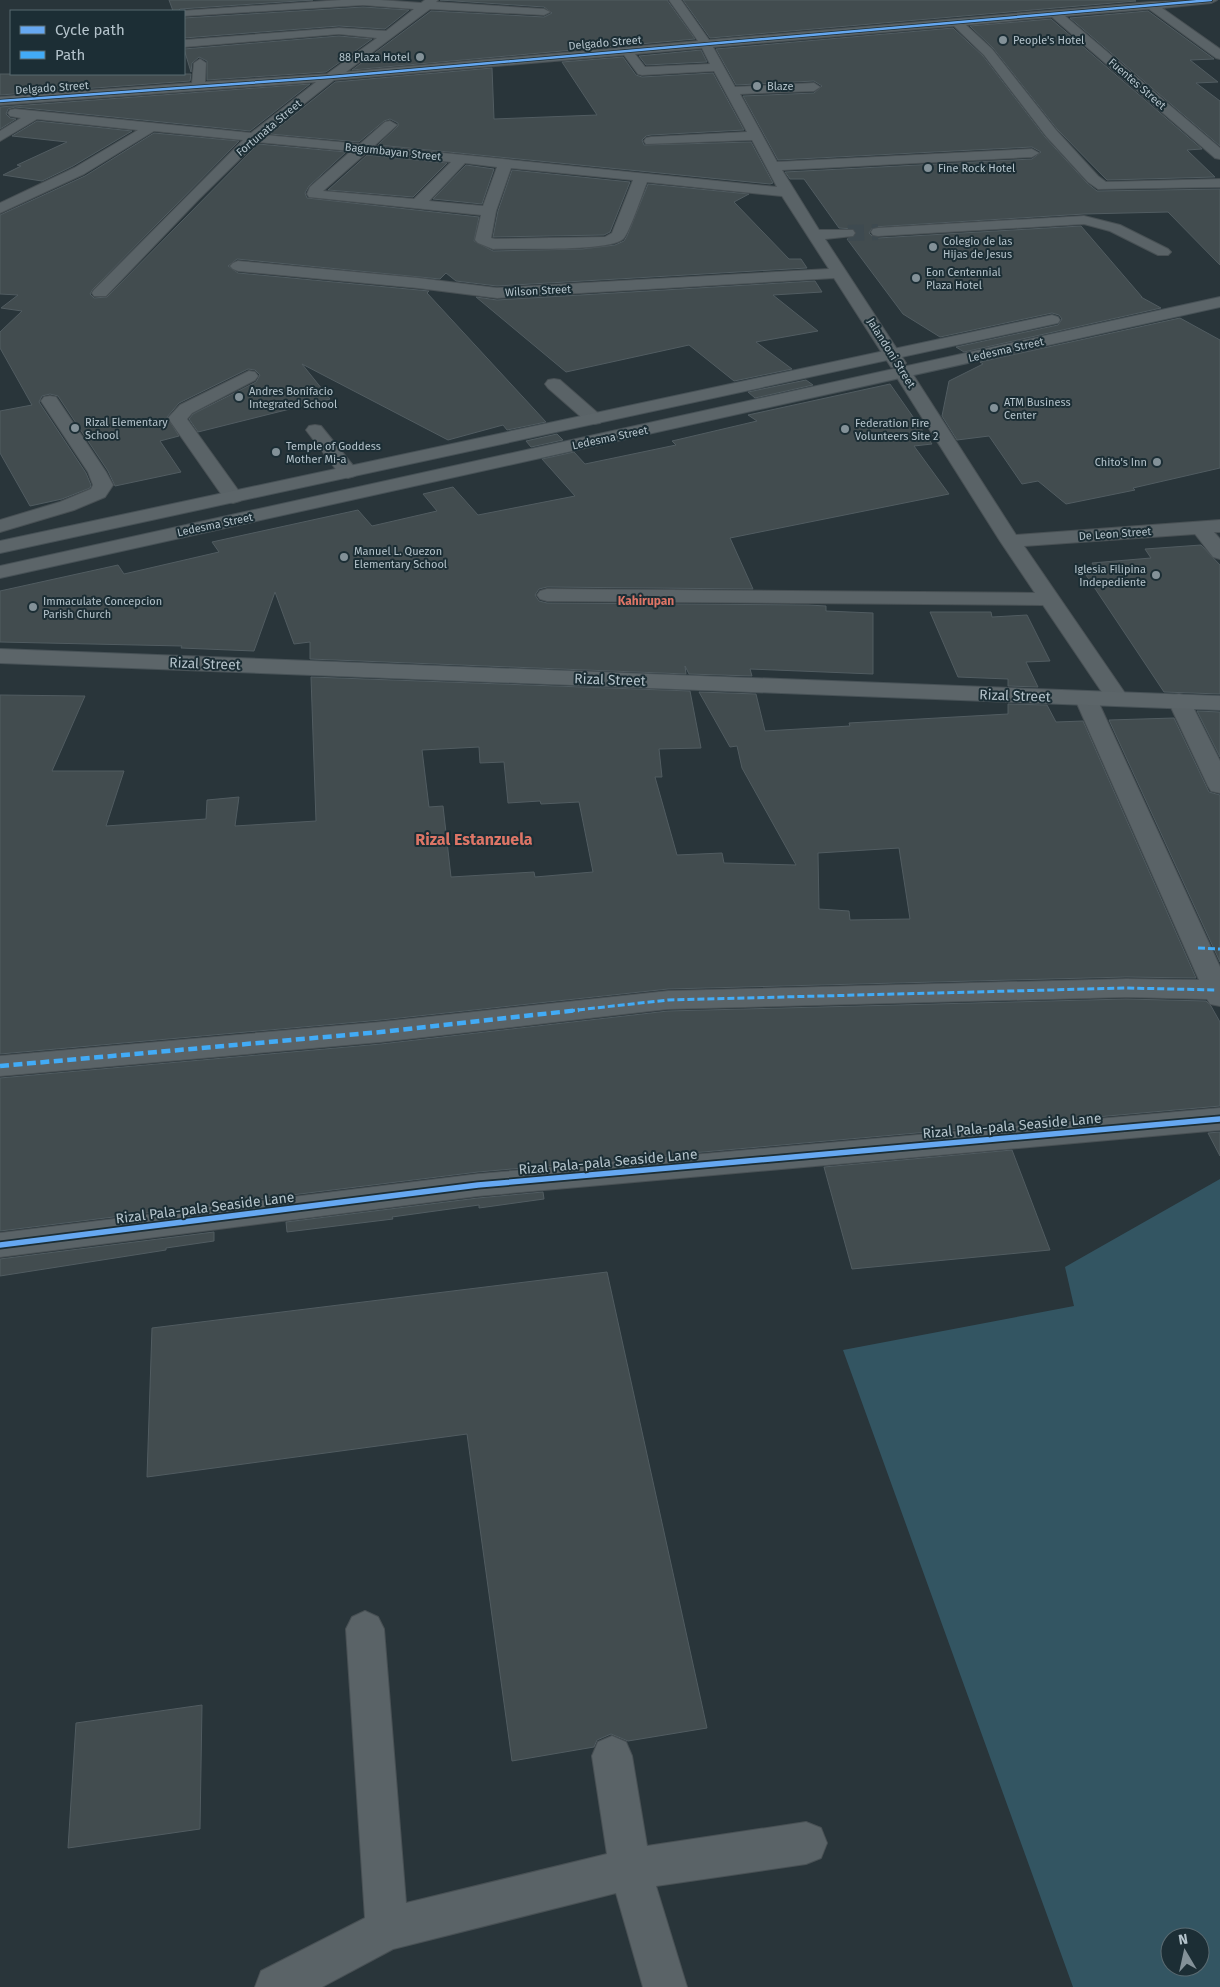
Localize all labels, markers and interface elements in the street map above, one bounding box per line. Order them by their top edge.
legend [10,10,185,75]
text: Cycle path [55,21,125,39]
street label: Delgado Street [568,33,642,53]
marker: People's Hotel [997,34,1009,46]
place label: People's Hotel [1013,34,1084,47]
text: Path [55,46,85,64]
place label: 88 Plaza Hotel [339,51,410,64]
marker: 88 Plaza Hotel [414,51,426,63]
street label: Fuentes Street [1106,56,1168,112]
street label: Delgado Street [15,79,89,97]
marker: Blaze [751,80,763,92]
place label: Blaze [767,80,794,93]
street label: Fortunata Street [234,97,304,159]
street label: Bagumbayan Street [344,140,442,164]
marker: Fine Rock Hotel [922,162,934,174]
place label: Fine Rock Hotel [938,162,1015,175]
place label: Colegio de las Hijas de Jesus [943,235,1012,261]
marker: Colegio de las Hijas de Jesus [927,241,939,253]
place label: Eon Centennial Plaza Hotel [926,266,1001,292]
marker: Eon Centennial Plaza Hotel [910,272,922,284]
street label: Wilson Street [505,283,571,299]
street label: Jalandoni Street [864,316,918,390]
street label: Ledesma Street [967,335,1045,365]
place label: Andres Bonifacio Integrated School [249,385,337,411]
marker: Andres Bonifacio Integrated School [233,391,245,403]
place label: ATM Business Center [1004,396,1071,422]
marker: ATM Business Center [988,402,1000,414]
place label: Rizal Elementary School [85,416,168,442]
place label: Federation Fire Volunteers Site 2 [855,417,939,443]
marker: Rizal Elementary School [69,422,81,434]
marker: Federation Fire Volunteers Site 2 [839,423,851,435]
street label: Ledesma Street [571,424,649,452]
place label: Temple of Goddess Mother Mi-a [286,440,381,466]
marker: Temple of Goddess Mother Mi-a [270,446,282,458]
place label: Chito's Inn [1095,456,1147,469]
marker: Chito's Inn [1151,456,1163,468]
street label: Ledesma Street [176,511,254,539]
street label: De Leon Street [1078,525,1152,543]
place label: Manuel L. Quezon Elementary School [354,545,447,571]
marker: Manuel L. Quezon Elementary School [338,551,350,563]
place label: Iglesia Filipina Indepediente [1074,563,1146,589]
marker: Iglesia Filipina Indepediente [1150,569,1162,581]
district label: Kahirupan [618,594,674,608]
place label: Immaculate Concepcion Parish Church [43,595,162,621]
marker: Immaculate Concepcion Parish Church [27,601,39,613]
street label: Rizal Street [169,654,242,674]
street label: Rizal Street [574,670,647,690]
street label: Rizal Street [979,686,1052,706]
district label: Rizal Estanzuela [415,830,533,849]
street label: Rizal Pala-pala Seaside Lane [922,1110,1102,1142]
street label: Rizal Pala-pala Seaside Lane [518,1146,698,1178]
street label: Rizal Pala-pala Seaside Lane [115,1189,295,1227]
north arrow [1160,1927,1210,1977]
text: N [1177,1931,1189,1949]

